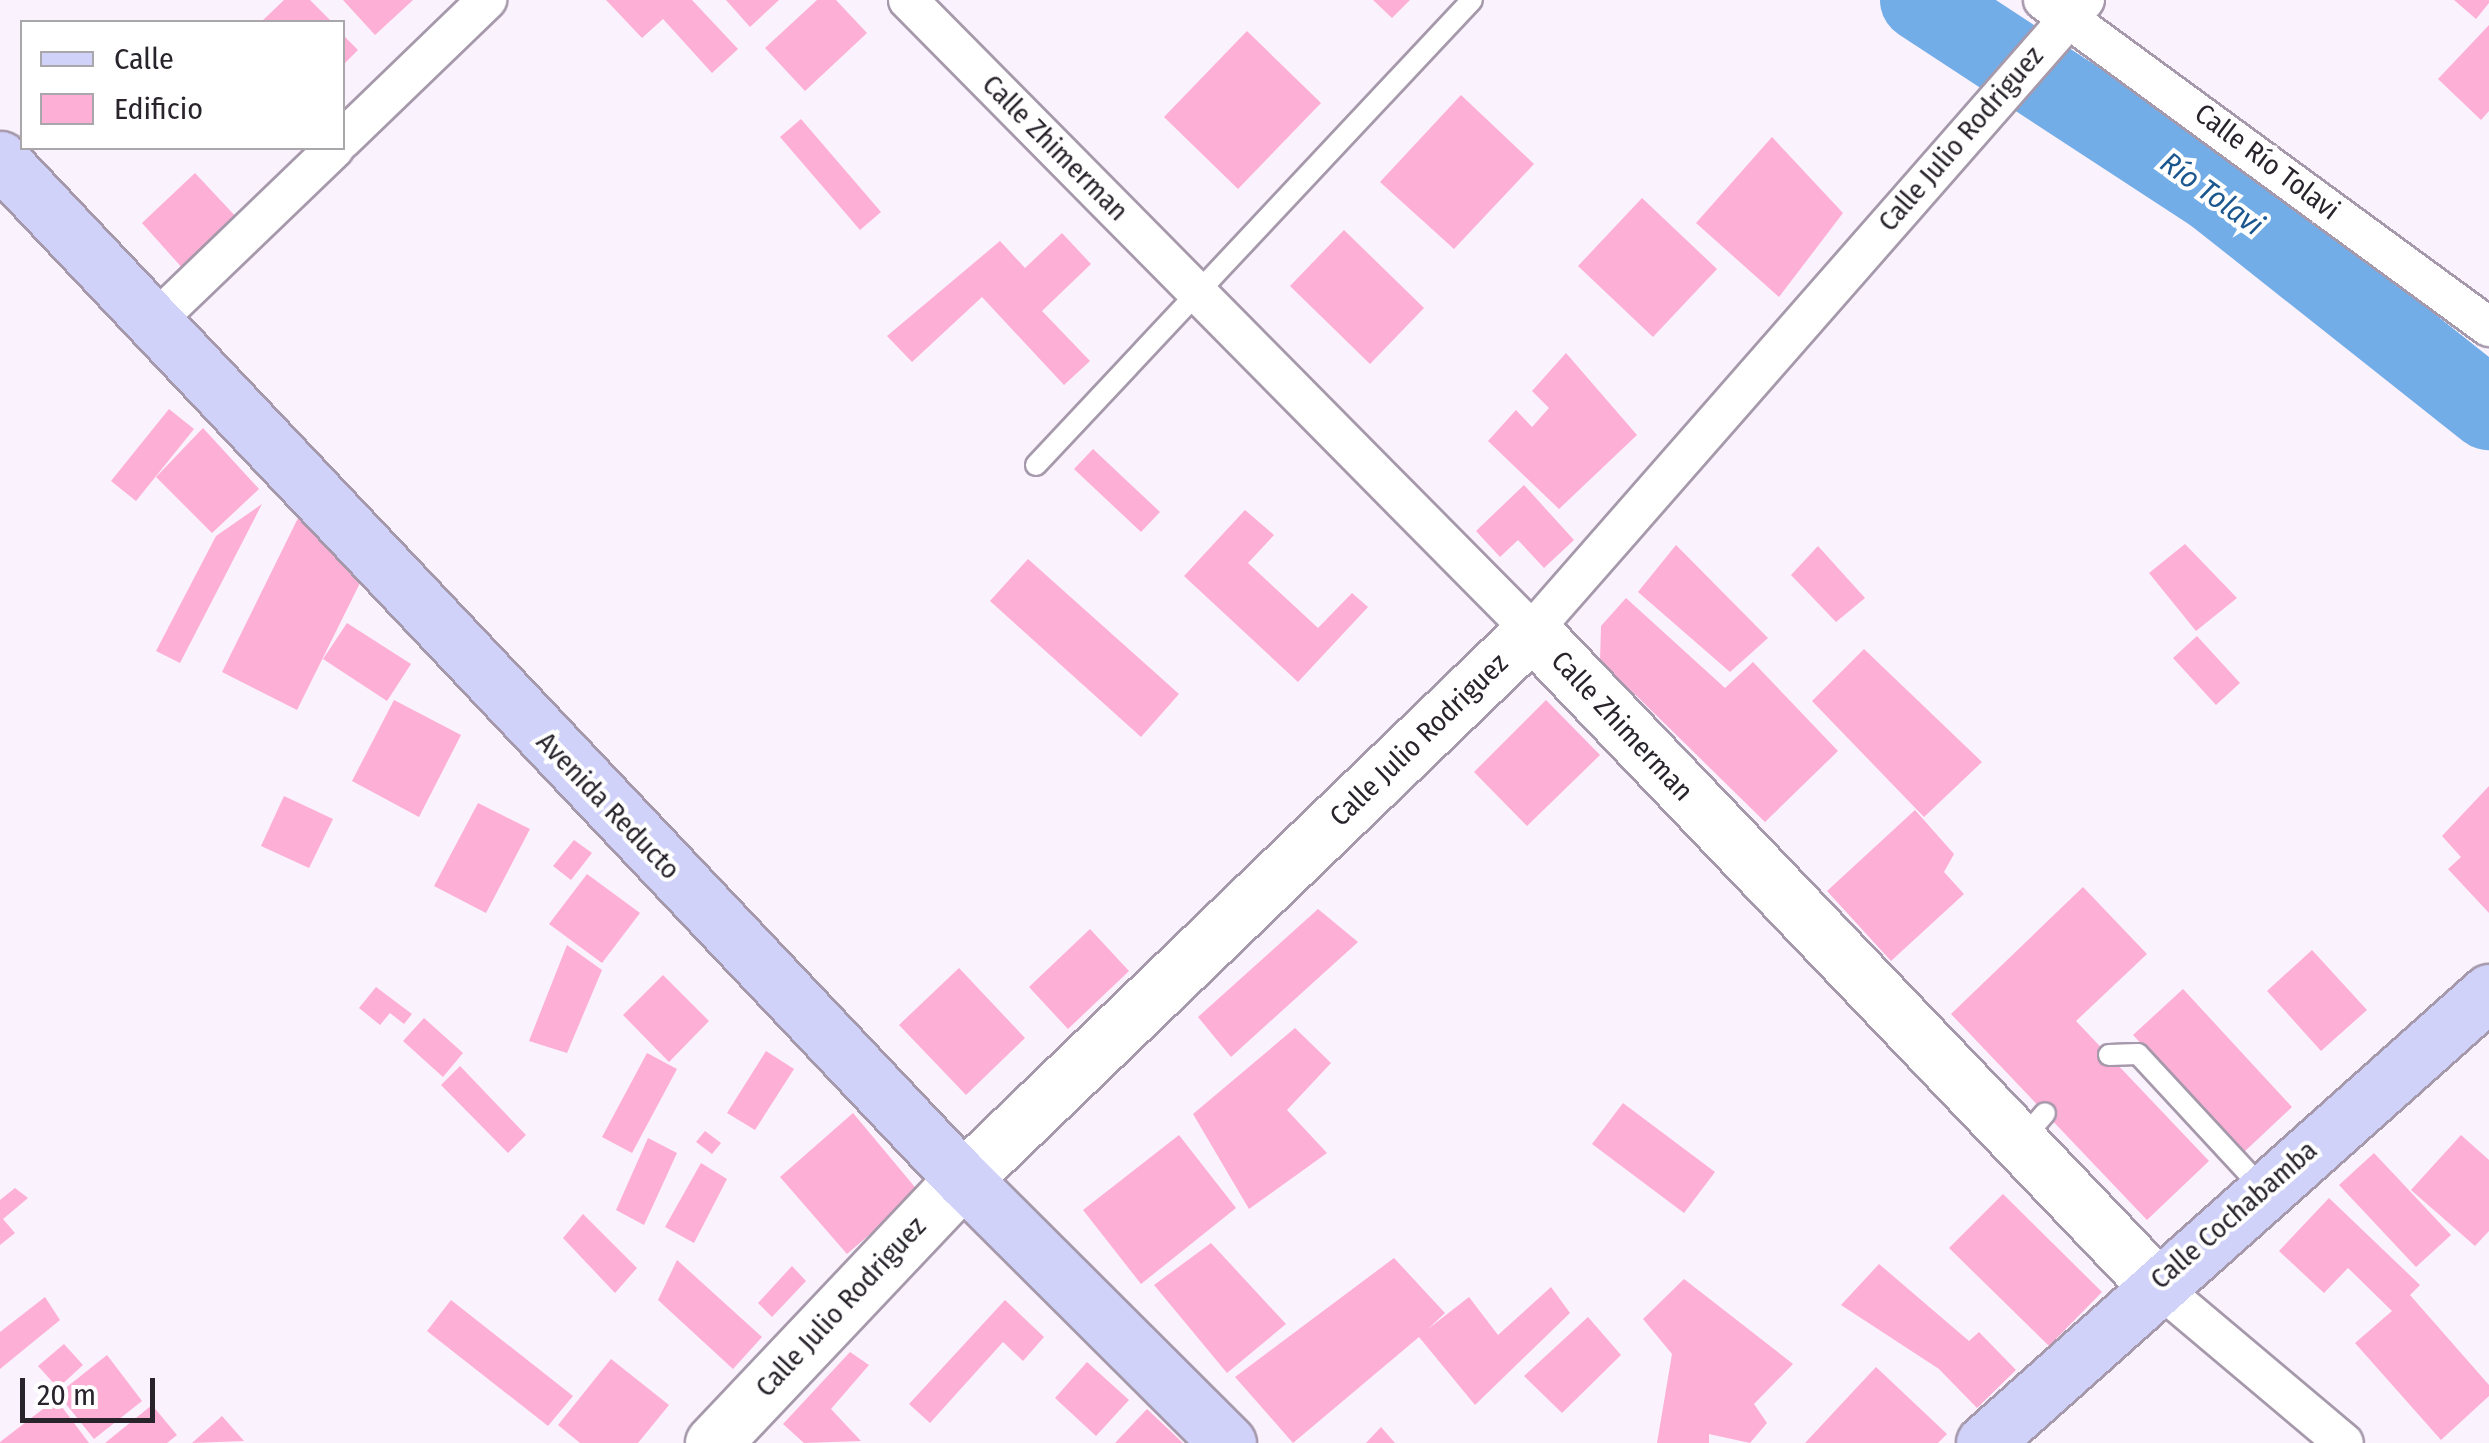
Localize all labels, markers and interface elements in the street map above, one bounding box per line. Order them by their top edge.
legend [20,20,345,150]
street label: Calle Julio Rodriguez [1872,40,2050,238]
text: Calle [114,41,174,77]
street label: Calle Zhimerman [975,68,1135,228]
text: Edificio [114,91,203,127]
street label: Calle Río Tolavi [2188,97,2346,227]
water label: Río Tolavi [2154,145,2270,243]
street label: Calle Zhimerman [1544,644,1700,808]
street label: Calle Julio Rodriguez [1323,647,1515,833]
street label: Avenida Reducto [529,725,687,887]
street label: Calle Cochabamba [2144,1134,2324,1296]
street label: Calle Julio Rodriguez [749,1210,933,1404]
scale bar [25,1358,160,1420]
text: 20 m [37,1377,96,1413]

